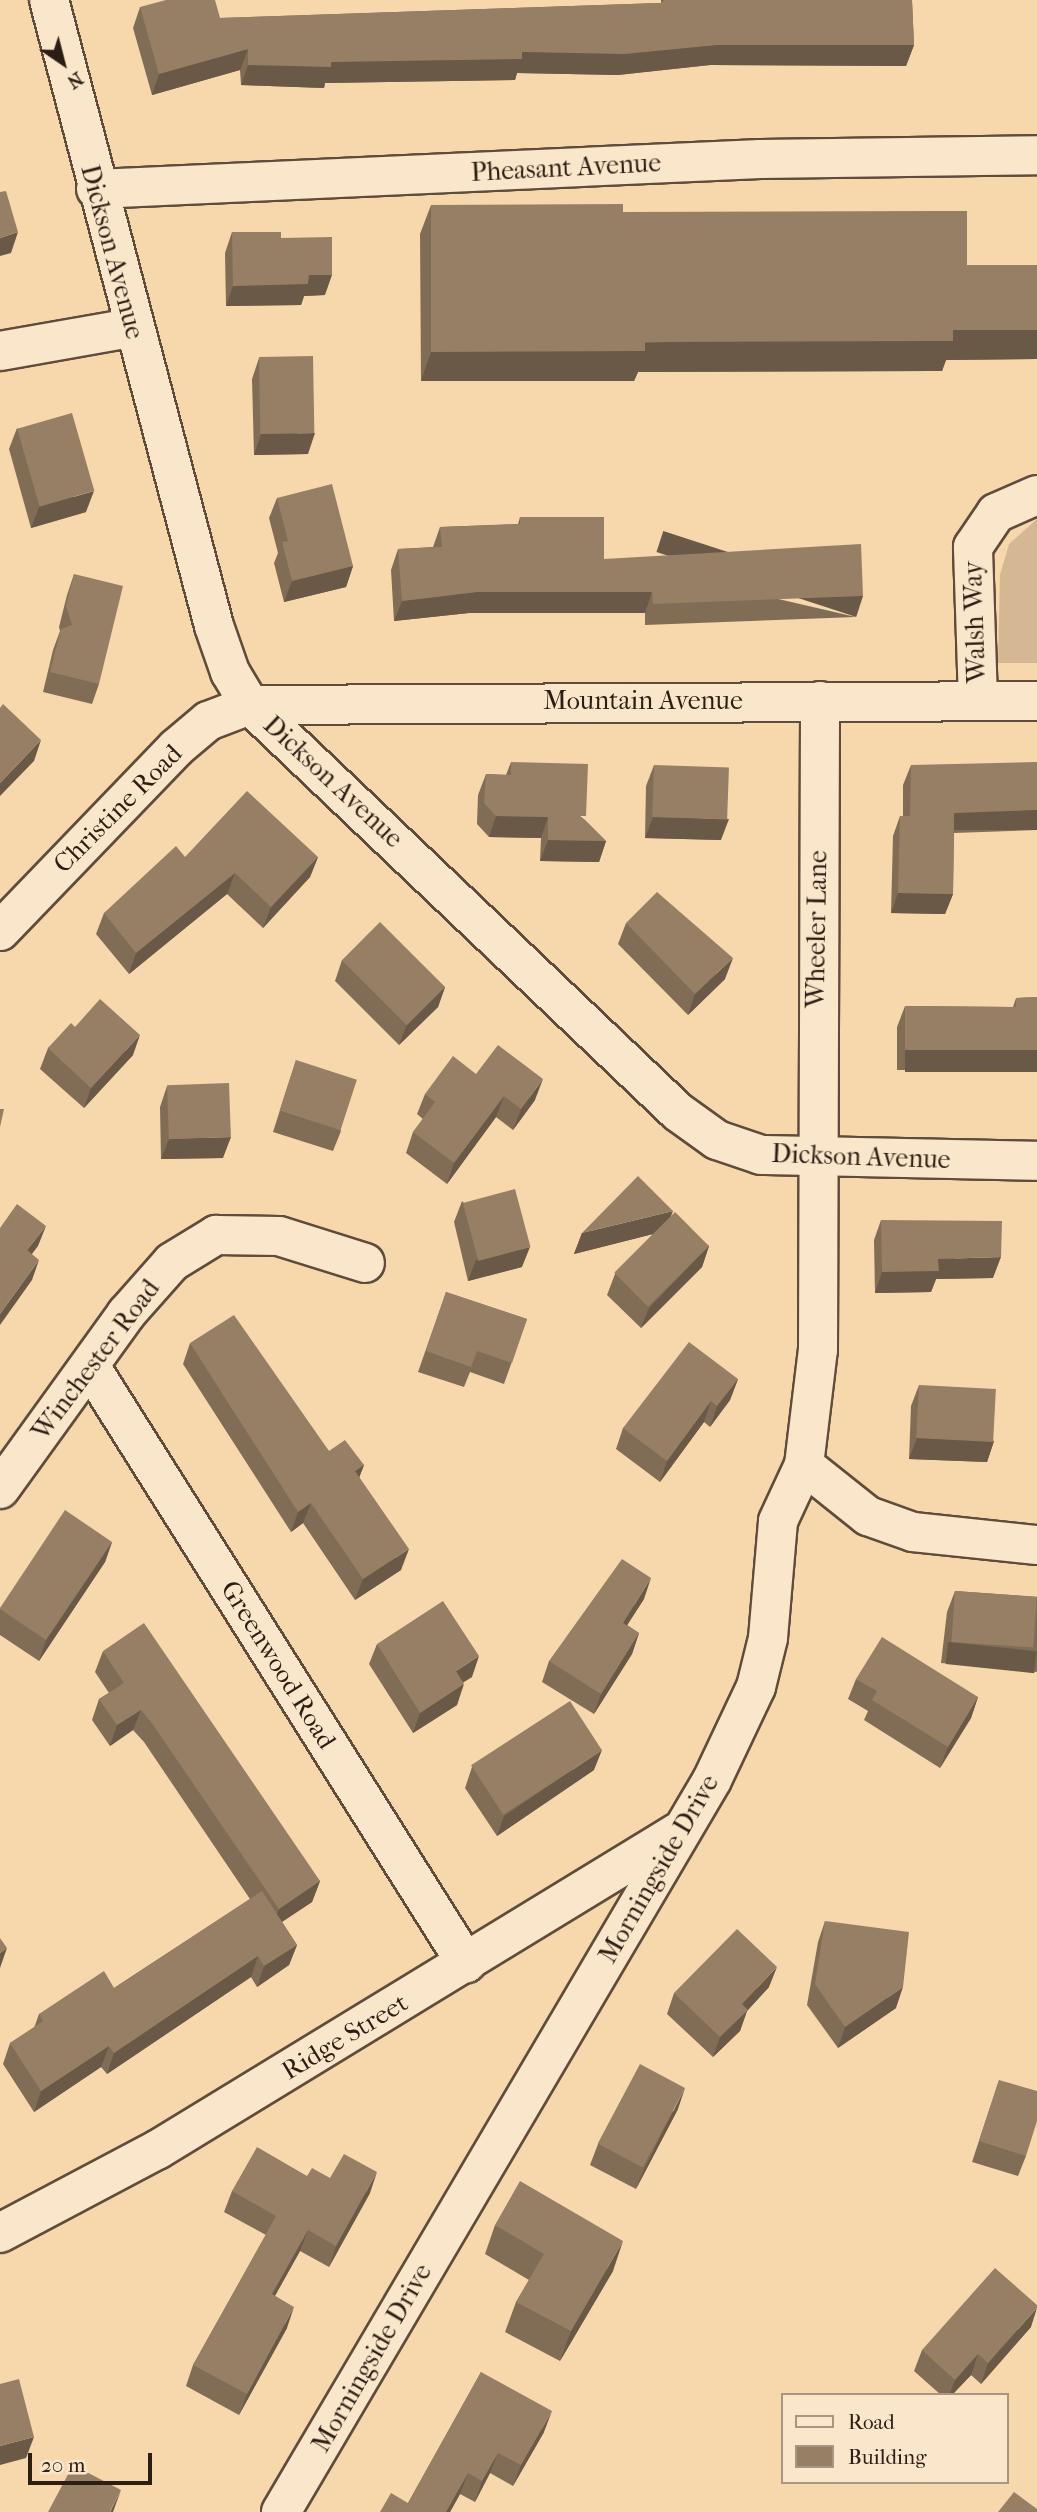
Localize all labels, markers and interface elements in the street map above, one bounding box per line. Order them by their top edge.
north arrow [28,28,98,98]
text: N [63,67,87,93]
street label: Pheasant Avenue [470,147,662,189]
street label: Dickson Avenue [74,161,150,343]
street label: Walsh Way [957,561,993,683]
street label: Mountain Avenue [543,685,743,717]
street label: Dickson Avenue [257,709,409,855]
street label: Christine Road [47,738,189,880]
street label: Wheeler Lane [800,850,834,1008]
street label: Dickson Avenue [771,1138,951,1176]
street label: Winchester Road [25,1274,167,1446]
street label: Greenwood Road [214,1575,342,1755]
street label: Morningside Drive [592,1769,726,1969]
street label: Ridge Street [276,1987,414,2087]
street label: Morningside Drive [305,2258,439,2458]
legend [782,2393,1009,2484]
text: Road [848,2410,895,2434]
scale bar [32,2438,156,2482]
text: Building [848,2445,926,2469]
text: 20 m [41,2453,85,2477]

